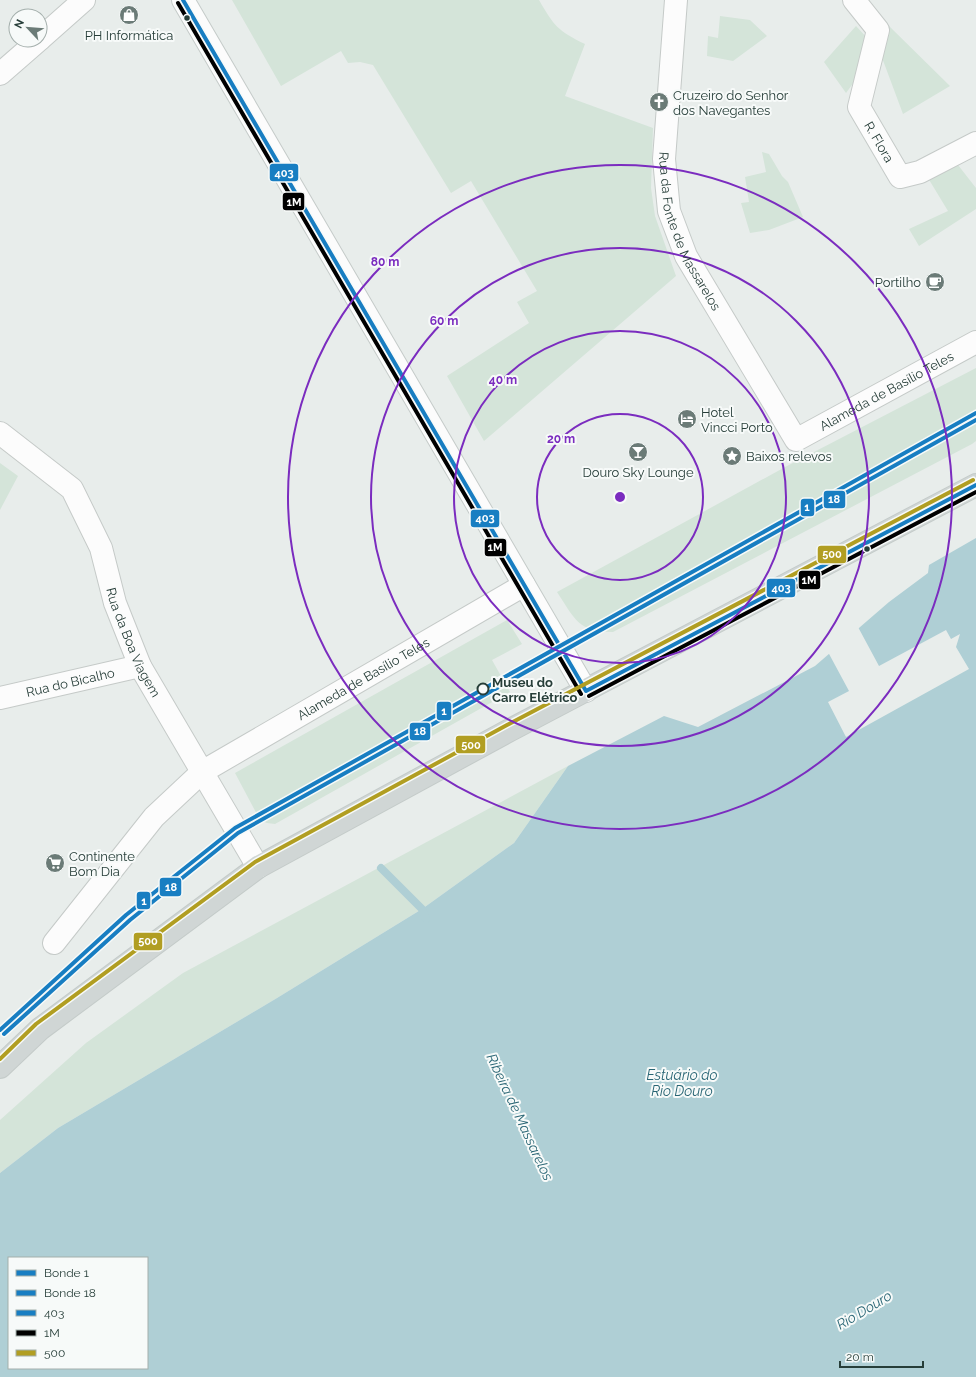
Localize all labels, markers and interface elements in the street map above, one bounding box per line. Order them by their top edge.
shop icon: PH Informática [118,4,140,26]
north arrow [8,8,48,48]
unlabelled marker [182,13,192,23]
text: N [12,17,27,30]
place label: PH Informática [85,28,173,43]
place label: Cruzeiro do Senhor dos Navegantes [673,88,789,118]
church icon: Cruzeiro do Senhor dos Navegantes [648,91,670,113]
street label: R. Flora [861,119,897,165]
street label: Rua da Fonte de Massarelos [656,151,724,313]
line badge: 403 [269,163,299,182]
text: 403 [274,167,294,180]
line badge: 1M [282,192,305,211]
text: 1M [287,196,301,209]
text: 80 m [371,255,399,269]
cafe icon: Portilho [924,271,946,293]
place label: Portilho [875,275,921,290]
text: 60 m [430,314,458,328]
street label: Alameda de Basílio Teles [817,349,956,434]
text: 40 m [489,373,517,387]
place label: Hotel Vincci Porto [701,405,773,435]
hotel icon: Hotel Vincci Porto [676,408,698,430]
text: 20 m [547,432,575,446]
bar icon: Douro Sky Lounge [627,441,649,463]
place icon: Baixos relevos [721,445,743,467]
place label: Baixos relevos [746,449,832,464]
place label: Douro Sky Lounge [582,465,694,480]
centre of rings [613,490,627,504]
line badge: 18 [823,490,846,509]
text: 18 [828,493,840,506]
line badge: 1 [800,498,815,517]
text: 1 [804,501,810,514]
line badge: 403 [470,509,500,528]
text: 403 [475,512,495,525]
line badge: 1M [484,538,507,557]
text: 1M [488,541,502,554]
unlabelled marker [862,544,872,554]
line badge: 500 [817,545,847,564]
text: 500 [822,548,842,561]
line badge: 1M [798,570,821,590]
text: 1M [802,574,816,587]
line badge: 403 [766,578,796,598]
text: 403 [771,582,791,595]
street label: Rua da Boa Viagem [103,586,163,700]
street label: Alameda de Basílio Teles [295,635,432,723]
street label: Rua do Bicalho [25,665,116,700]
place label: Museu do Carro Elétrico [492,675,578,705]
marker: Museu do Carro Elétrico [476,682,490,696]
line badge: 1 [436,701,452,721]
text: 1 [441,705,447,718]
line badge: 18 [409,722,431,741]
text: 18 [414,725,426,738]
line badge: 500 [455,735,486,754]
text: 500 [461,739,481,752]
place label: Continente Bom Dia [69,849,135,879]
supermarket icon: Continente Bom Dia [44,852,66,874]
line badge: 18 [159,877,182,897]
text: 18 [165,881,177,894]
line badge: 1 [136,891,151,910]
text: 1 [141,895,147,908]
line badge: 500 [133,932,163,951]
text: 500 [138,935,158,948]
water label: Ribeira de Massarelos [484,1051,557,1183]
water label: Estuário do Rio Douro [646,1067,718,1099]
legend [8,1257,148,1369]
text: Bonde 1 [44,1266,89,1280]
text: Bonde 18 [44,1286,96,1300]
water label: Rio Douro [834,1287,894,1333]
text: 403 [44,1306,64,1320]
text: 1M [44,1326,60,1340]
scale bar [840,1343,923,1369]
text: 500 [44,1346,65,1360]
text: 20 m [846,1350,874,1364]

